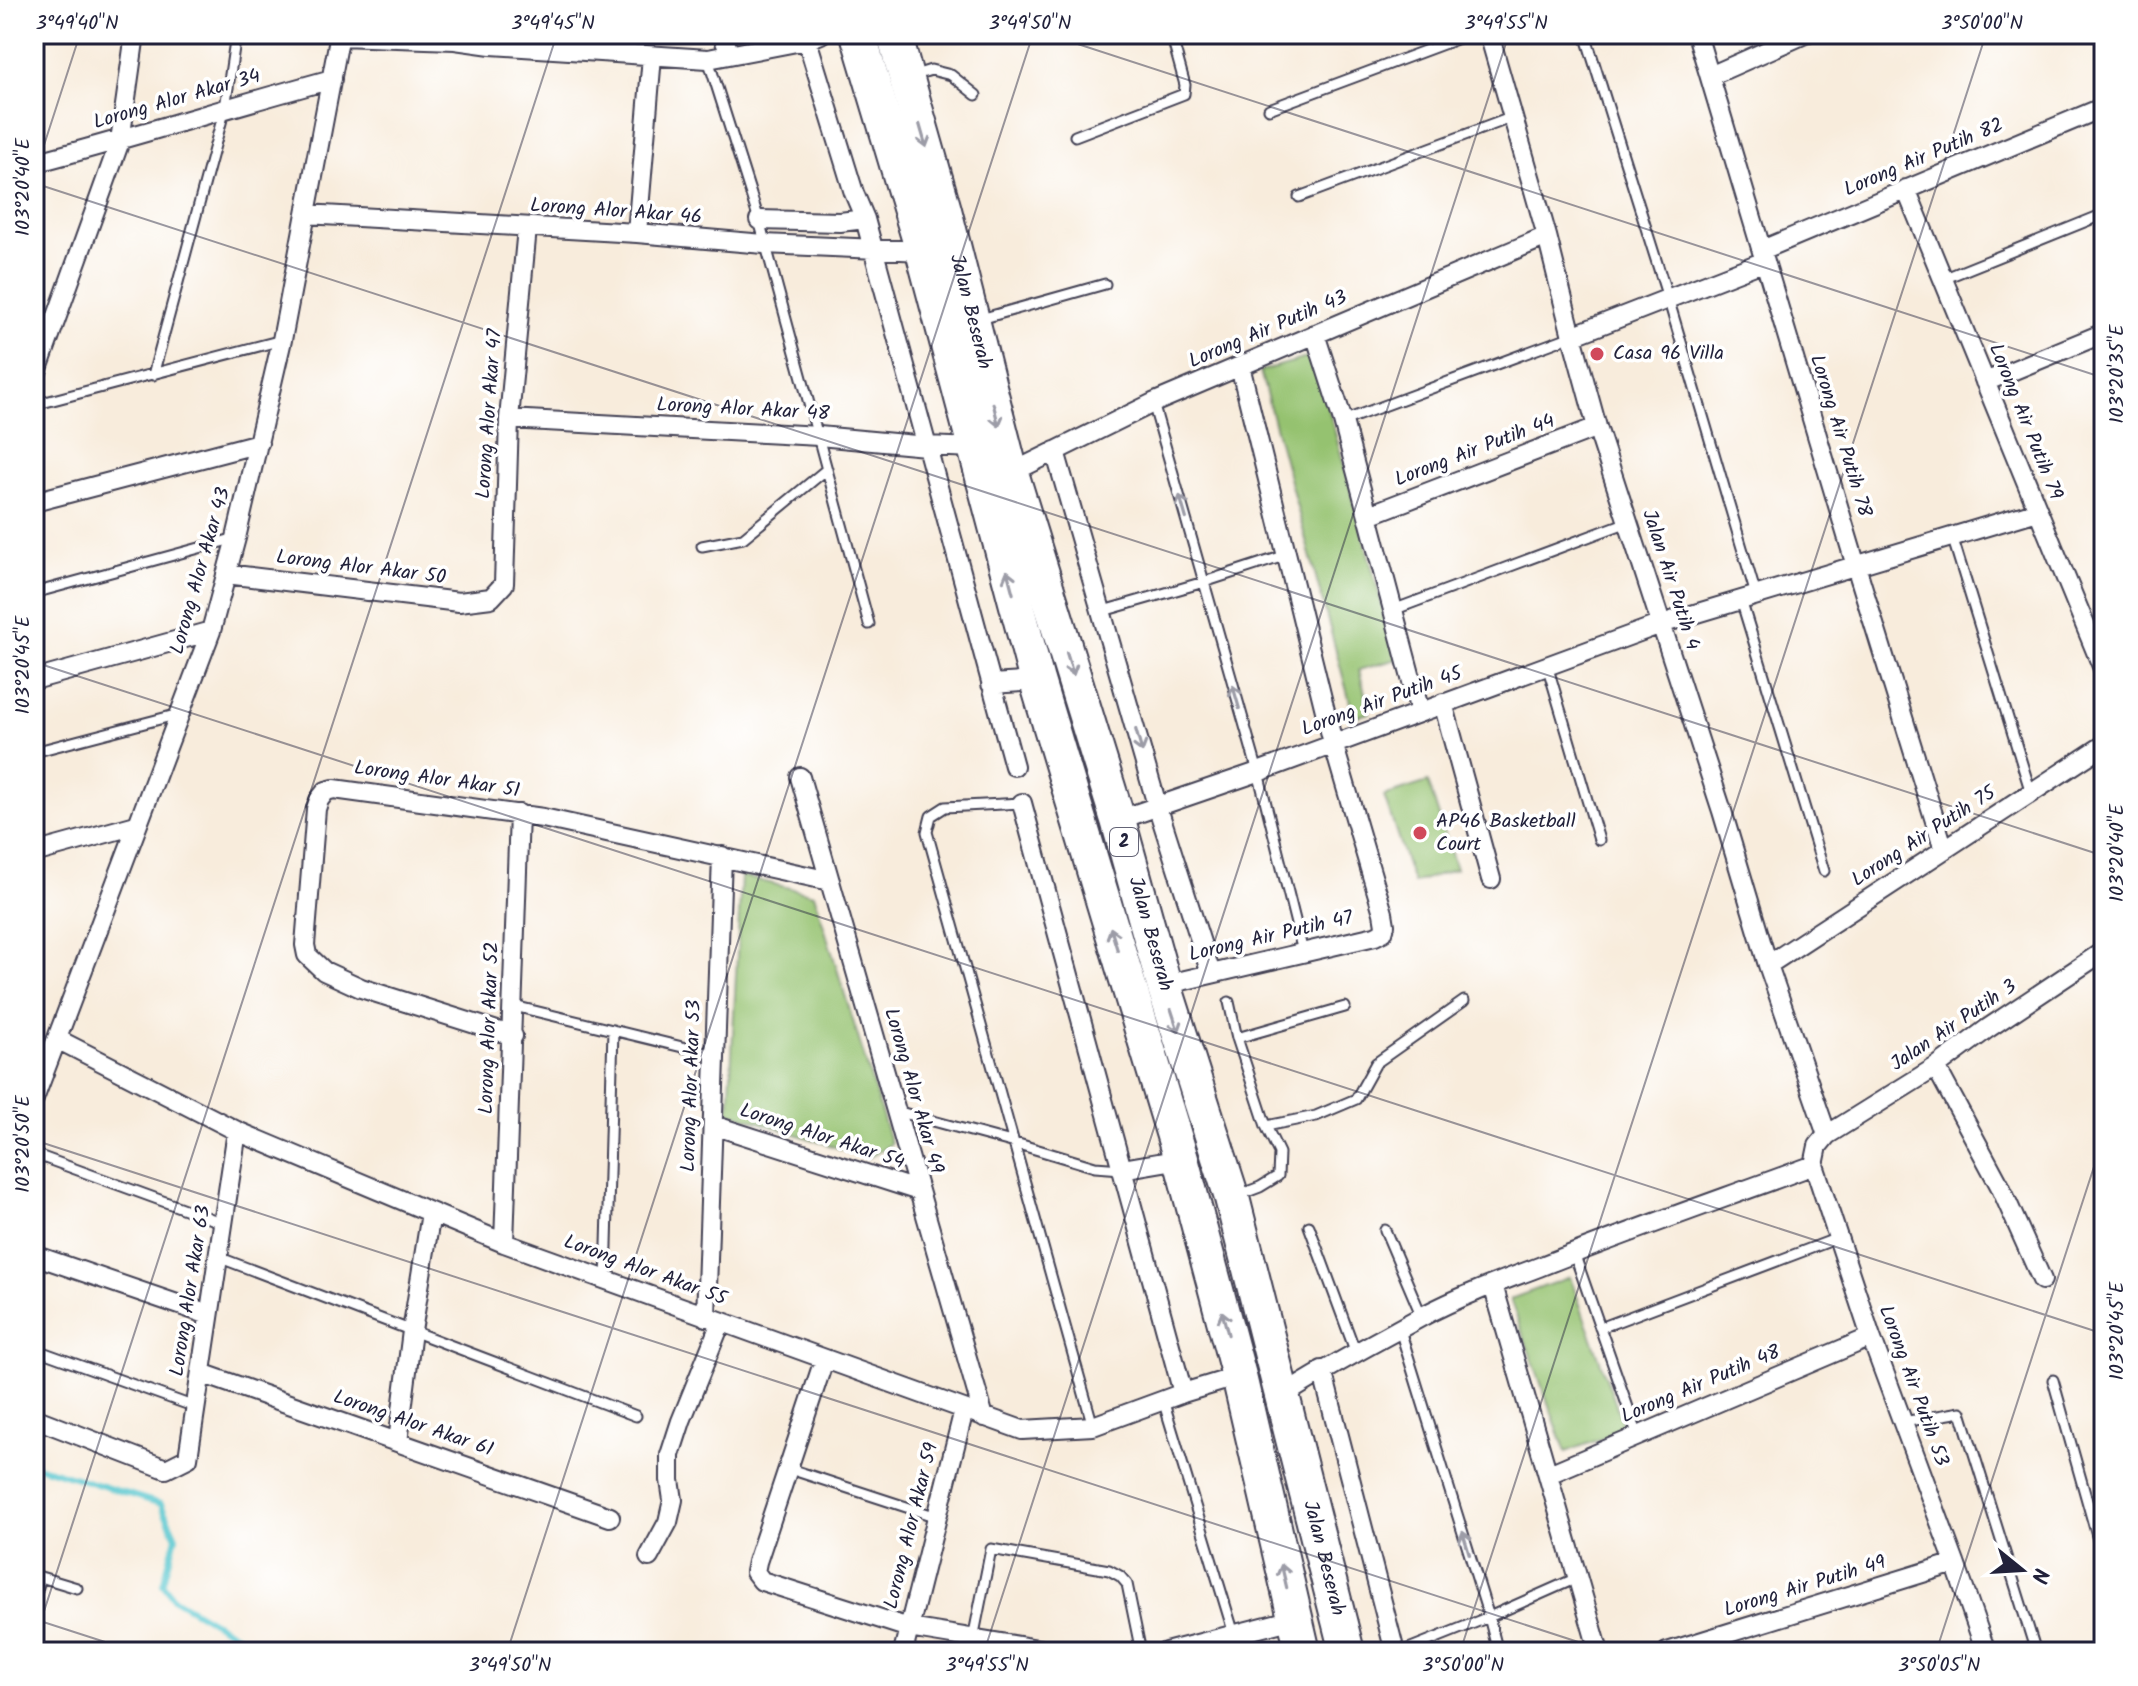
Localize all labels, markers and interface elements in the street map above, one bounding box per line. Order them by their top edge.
text: 3°49'40"N [35,8,119,40]
text: 3°49'45"N [511,8,595,40]
text: 3°49'50"N [989,8,1071,40]
text: 3°49'55"N [1464,8,1548,40]
text: 3°50'00"N [1941,8,2023,40]
street label: Lorong Alor Akar 34 [90,61,264,139]
street label: Lorong Air Putih 82 [1839,110,2009,206]
one-way arrow [917,122,932,148]
text: 103°20'40"E [8,137,40,236]
street label: Lorong Alor Akar 46 [529,190,703,234]
street label: Jalan Beserah [940,251,1000,373]
street label: Lorong Air Putih 43 [1184,282,1352,378]
text: 103°20'35"E [2102,323,2134,424]
street label: Lorong Alor Akar 47 [468,327,512,500]
place label: Casa 96 Villa [1613,338,1724,370]
street label: Lorong Air Putih 79 [1979,339,2071,505]
marker: Casa 96 Villa [1588,345,1606,363]
street label: Lorong Air Putih 78 [1800,351,1880,522]
street label: Lorong Alor Akar 48 [656,389,831,431]
one-way arrow [989,401,1004,427]
street label: Lorong Air Putih 44 [1390,406,1560,496]
street label: Lorong Alor Akar 43 [162,484,240,658]
one-way arrow [1174,494,1189,520]
street label: Jalan Air Putih 4 [1632,506,1708,654]
street label: Lorong Alor Akar 50 [274,542,448,594]
one-way arrow [1002,569,1017,595]
text: 103°20'45"E [8,614,40,715]
one-way arrow [1063,651,1078,676]
street label: Lorong Air Putih 45 [1297,658,1468,746]
one-way arrow [1228,684,1243,710]
one-way arrow [1133,728,1148,754]
street label: Lorong Alor Akar 51 [352,753,522,807]
street label: Lorong Air Putih 75 [1845,777,2004,896]
text: 103°20'40"E [2102,803,2134,902]
place label: AP46 Basketball Court [1436,806,1576,861]
marker: AP46 Basketball Court [1411,824,1429,842]
road number: 2 [1110,828,1138,856]
street label: Jalan Beserah [1119,873,1181,996]
street label: Lorong Air Putih 47 [1186,902,1357,971]
one-way arrow [1106,926,1121,952]
street label: Lorong Alor Akar 52 [471,941,509,1115]
street label: Jalan Air Putih 3 [1884,972,2024,1080]
street label: Lorong Alor Akar 53 [673,999,711,1173]
street label: Lorong Alor Akar 49 [874,1004,952,1178]
one-way arrow [1168,1007,1183,1033]
text: 103°20'50"E [8,1094,40,1193]
street label: Lorong Alor Akar 54 [735,1095,909,1179]
street label: Lorong Alor Akar 63 [162,1203,220,1379]
street label: Lorong Alor Akar 55 [559,1227,732,1316]
text: 103°20'45"E [2102,1280,2134,1381]
street label: Lorong Air Putih 53 [1869,1301,1957,1471]
one-way arrow [1217,1311,1232,1337]
street label: Lorong Air Putih 48 [1616,1337,1786,1433]
street label: Lorong Alor Akar 61 [329,1382,497,1466]
street label: Lorong Alor Akar 59 [876,1439,948,1613]
street label: Jalan Beserah [1293,1497,1353,1619]
one-way arrow [1458,1530,1473,1556]
north arrow [1982,1530,2062,1610]
street label: Lorong Air Putih 49 [1720,1547,1890,1627]
text: N [2020,1563,2057,1588]
one-way arrow [1276,1564,1291,1590]
text: 3°49'50"N [469,1650,551,1682]
text: 3°49'55"N [945,1650,1029,1682]
text: 3°50'00"N [1422,1650,1504,1682]
text: 3°50'05"N [1898,1650,1980,1682]

